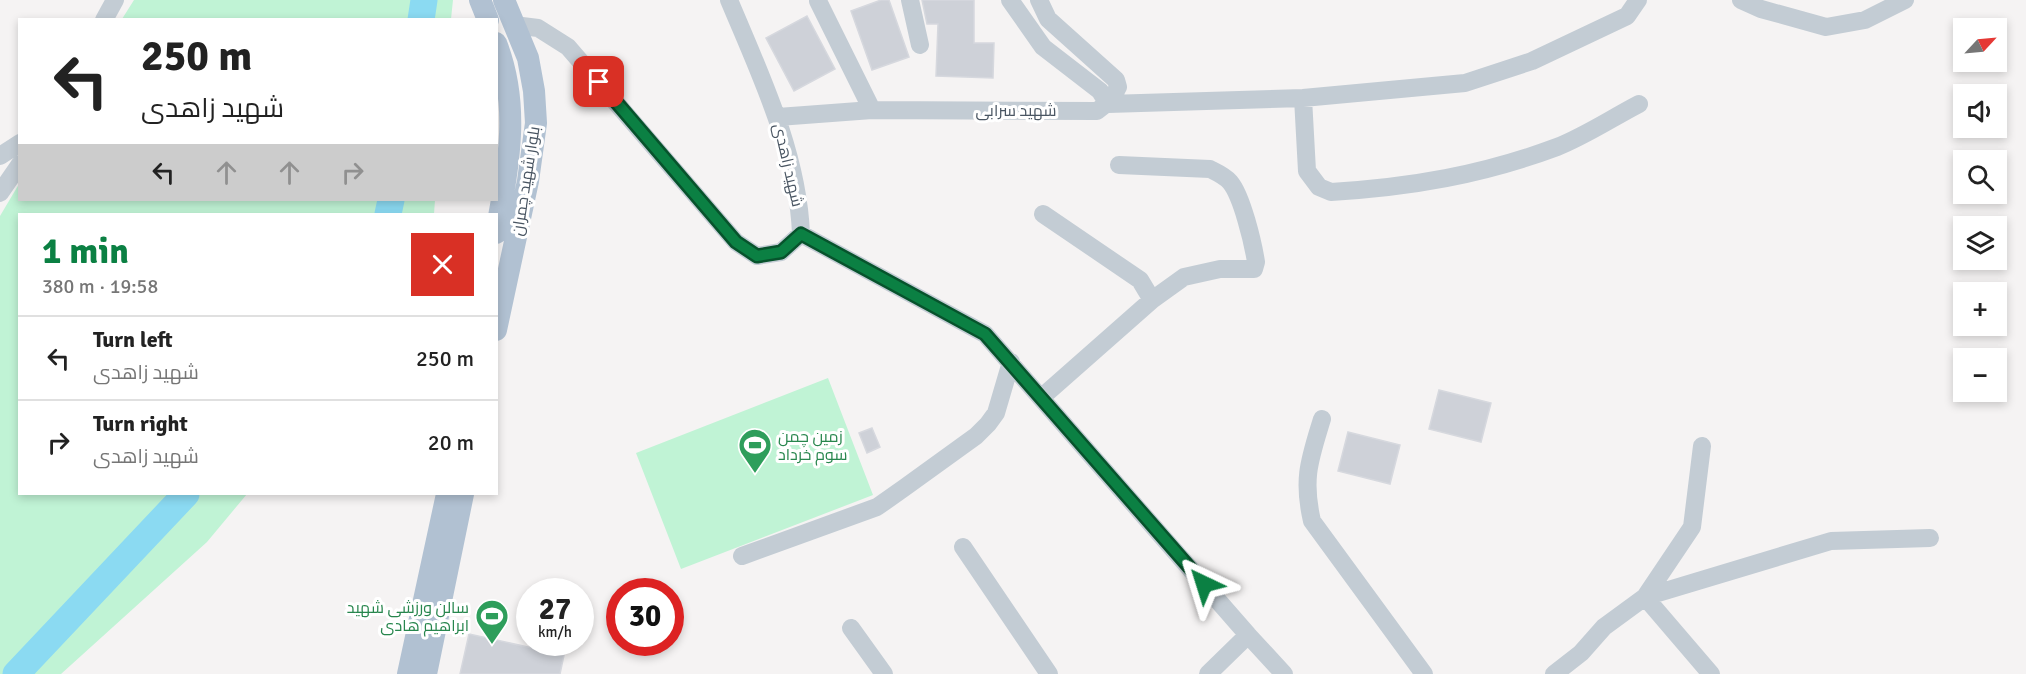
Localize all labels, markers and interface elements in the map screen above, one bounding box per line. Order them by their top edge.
north arrow [1953,18,2007,72]
map controls [1953,18,2007,402]
text: 250 m [141,31,252,82]
icon: left [42,42,120,120]
pin [573,56,624,107]
icon: arrive [582,65,615,98]
button: sound [1953,84,2007,138]
text: شهید زاهدی [141,92,284,125]
street label: شهید سرابی [975,101,1057,121]
street label: شهید زاهدی [769,122,807,209]
street label: بلوار شهید چمران [507,125,545,237]
button: search [1953,150,2007,204]
icon: left [147,156,180,189]
icon: ahead [210,156,243,189]
icon: ahead [273,156,306,189]
icon: right [336,156,369,189]
button: layers [1953,216,2007,270]
text: 1 min [42,229,129,274]
button: close [411,233,474,296]
text: 380 m · 19:58 [42,274,158,299]
button: + [1953,282,2007,336]
text: Turn left [93,326,173,353]
icon: left [42,342,75,375]
text: 250 m [416,345,474,372]
button: − [1953,348,2007,402]
text: شهید زاهدی [93,360,199,385]
text: Turn right [93,410,188,437]
icon: right [42,426,75,459]
sports icon: زمین چمن سوم خرداد [737,427,773,474]
place label: زمین چمن سوم خرداد [778,427,847,466]
text: 20 m [428,429,474,456]
text: شهید زاهدی [93,444,199,469]
position arrow [1172,552,1236,616]
speed limit sign: 30 [606,578,684,656]
text: 27 [539,591,571,628]
place label: سالن ورزشی شهید ابراهیم هادی [347,598,469,637]
sports icon: سالن ورزشی شهید ابراهیم هادی [474,598,510,645]
text: km/h [538,623,572,641]

